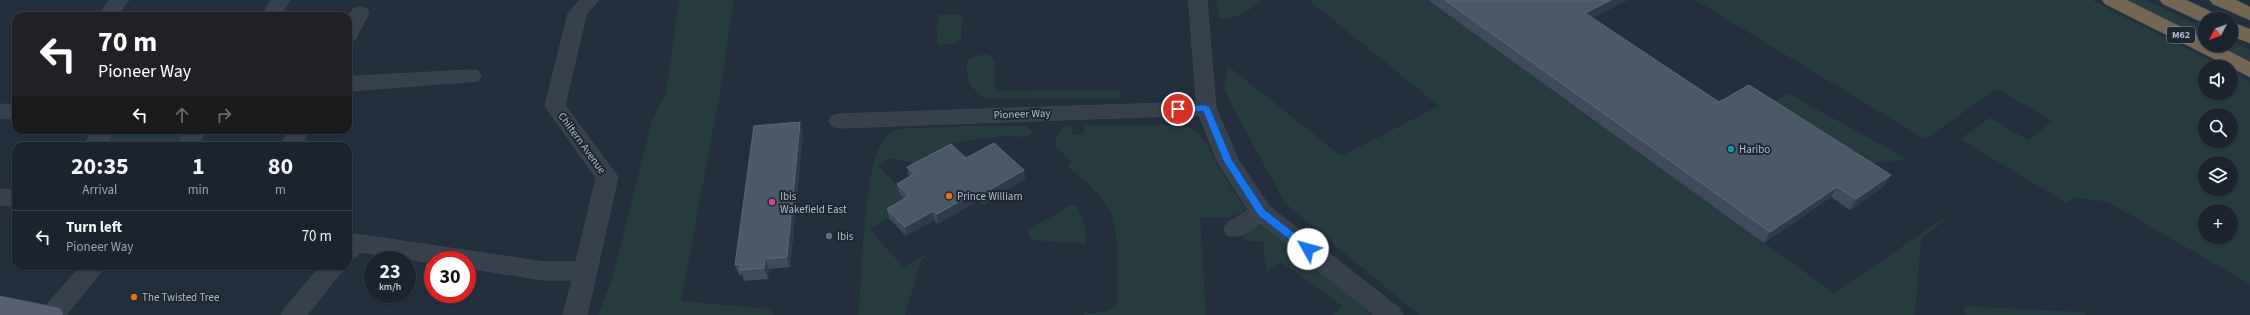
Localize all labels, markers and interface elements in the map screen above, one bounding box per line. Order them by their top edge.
north arrow [2198,12,2238,52]
map controls [2198,12,2238,244]
text: 70 m [98,22,157,62]
road number: M62 [2167,27,2195,43]
icon: left [32,28,84,80]
text: Pioneer Way [98,59,191,84]
button: sound [2198,60,2238,100]
pin [1161,92,1195,126]
icon: arrive [1167,98,1189,120]
icon: left [129,104,151,126]
icon: ahead [171,104,193,126]
icon: right [213,104,235,126]
street label: Pioneer Way [993,106,1051,122]
button: search [2198,108,2238,148]
street label: Chiltern Avenue [555,109,610,177]
place label: Haribo [1739,142,1770,157]
marker: Haribo [1726,144,1736,154]
text: 20:35 [71,149,129,184]
text: 1 [192,149,205,184]
text: 80 [268,149,293,184]
button: layers [2198,156,2238,196]
text: Arrival [82,181,117,199]
text: min [188,181,209,199]
text: m [275,181,286,199]
place label: Ibis Wakefield East [780,189,847,217]
place label: Prince William [957,189,1023,204]
marker: Prince William [944,191,954,201]
marker: Ibis Wakefield East [767,197,777,207]
button: + [2198,204,2238,244]
text: Turn left [66,217,122,238]
icon: left [32,226,54,248]
text: 70 m [302,226,332,247]
position arrow [1287,228,1329,270]
place label: Ibis [837,229,854,244]
marker: Ibis [824,231,834,241]
text: Pioneer Way [66,238,133,256]
speed limit sign: 30 [424,251,476,303]
text: 23 [379,258,401,286]
text: km/h [379,280,401,294]
place label: The Twisted Tree [142,290,220,305]
marker: The Twisted Tree [129,292,139,302]

